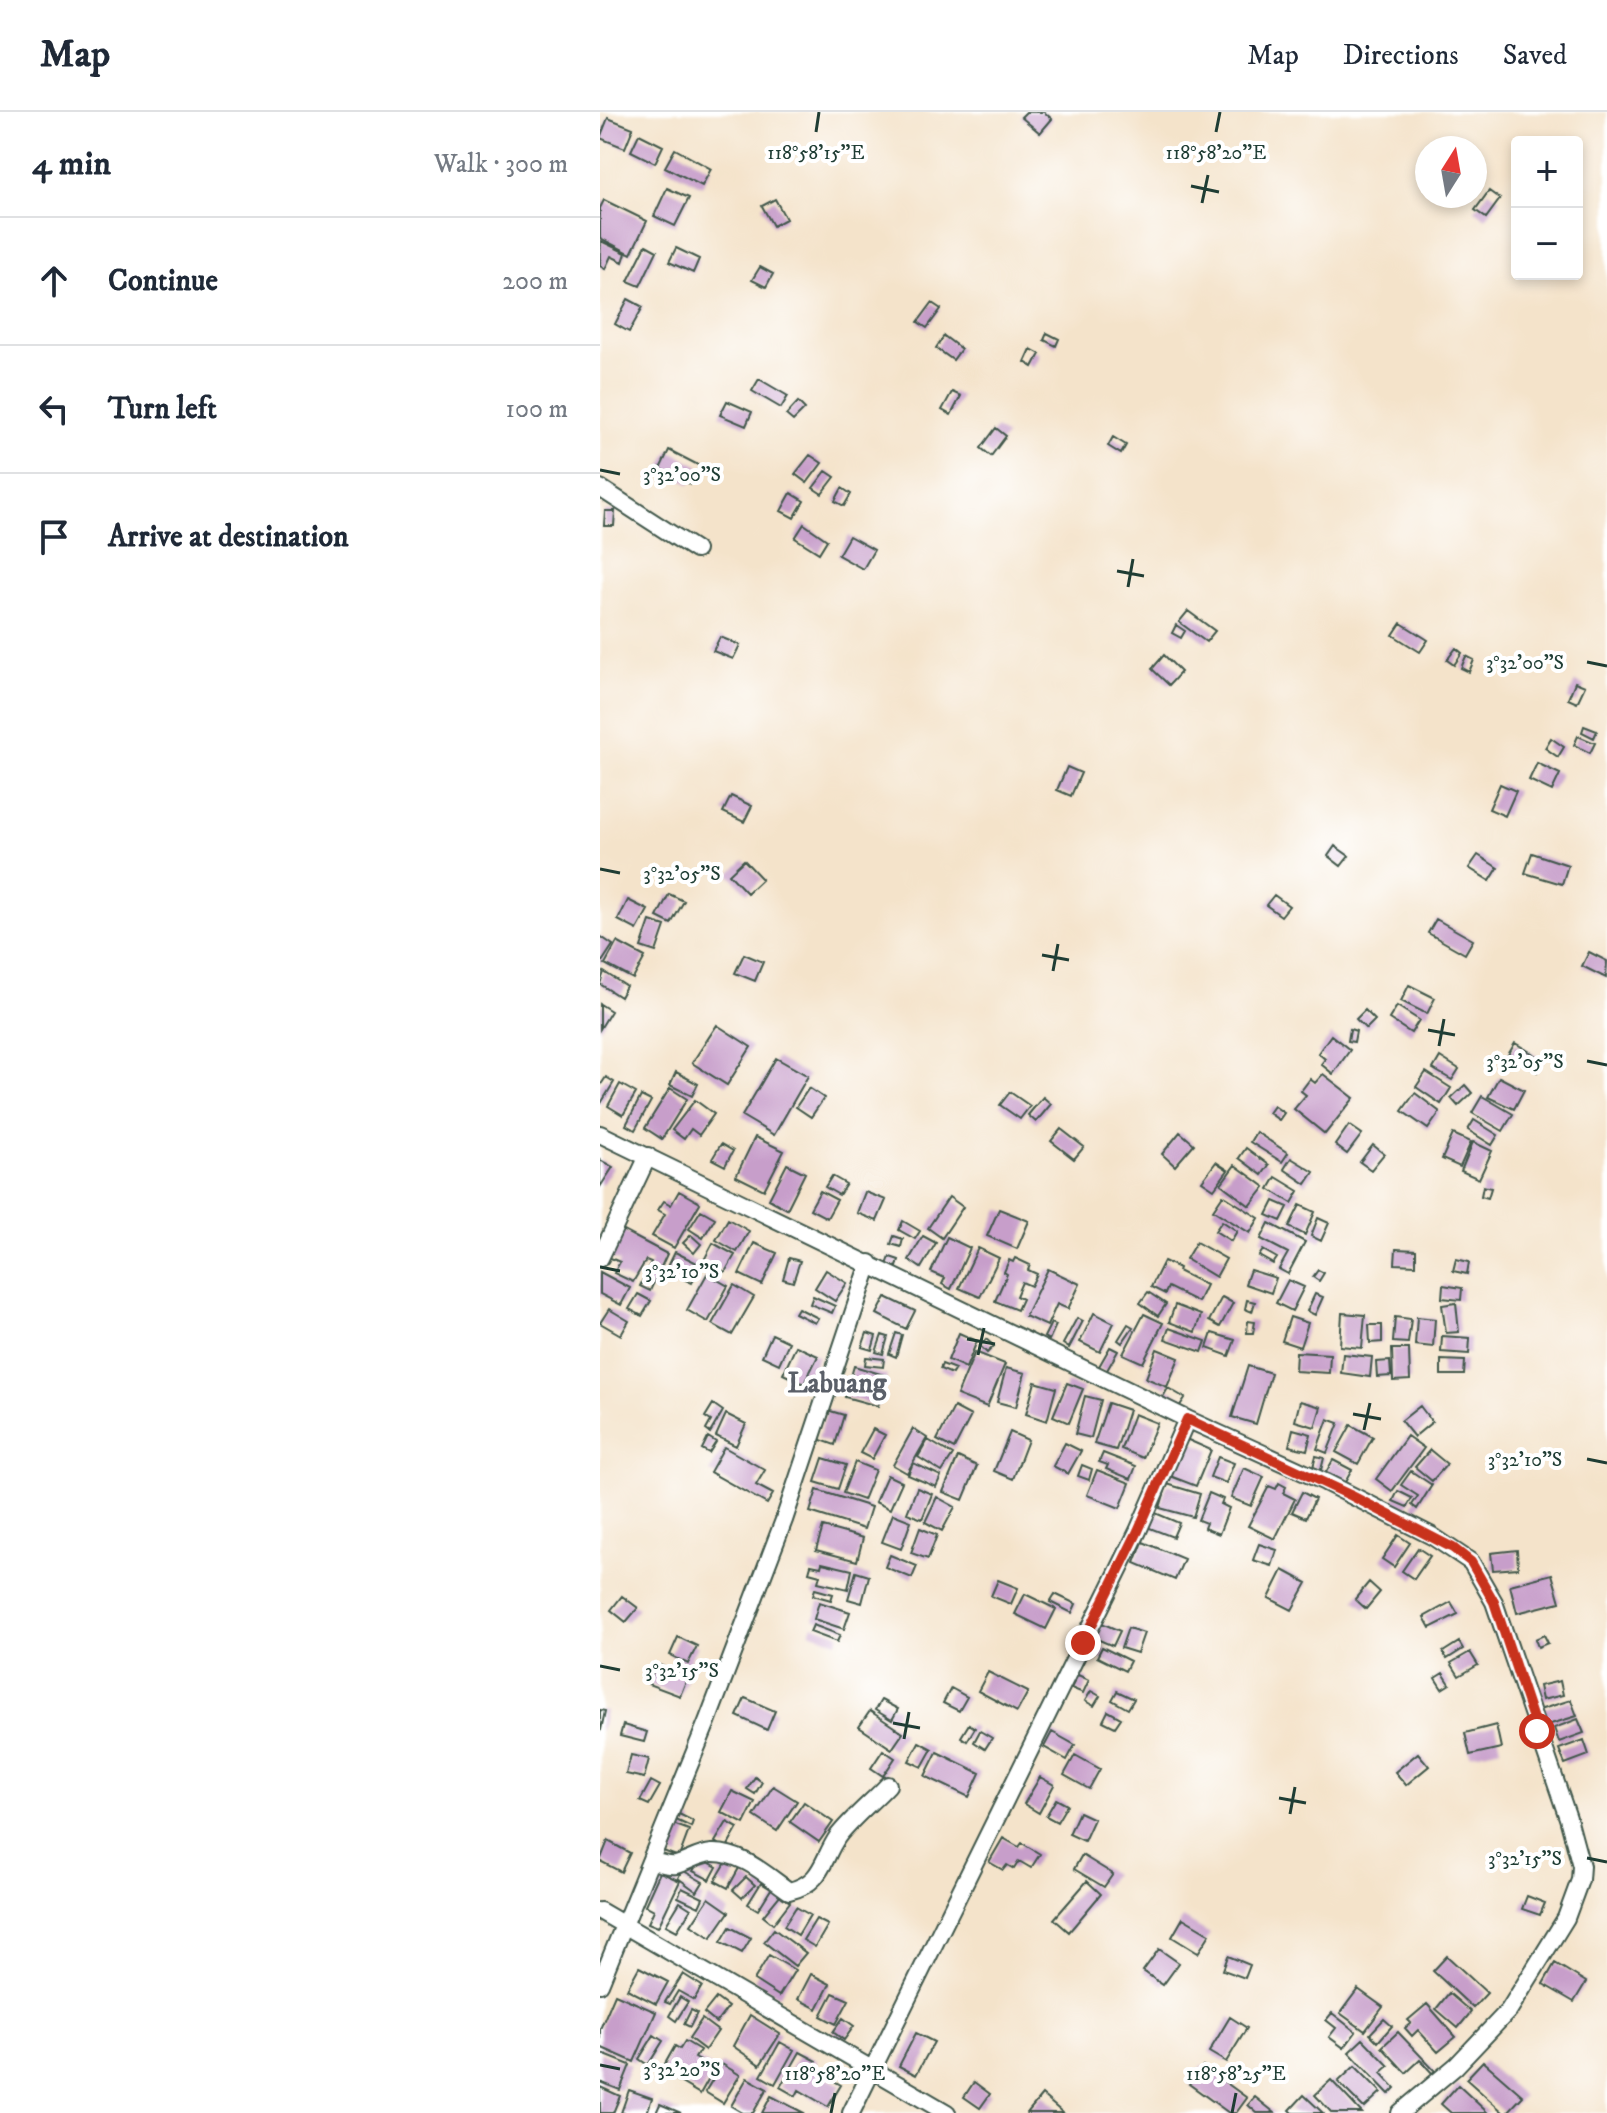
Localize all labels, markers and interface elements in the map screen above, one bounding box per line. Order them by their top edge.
text: Map [40,31,110,79]
text: Map [1247,38,1299,73]
text: Directions [1343,38,1459,73]
text: Saved [1503,38,1567,73]
north arrow [1415,136,1487,208]
map controls [1511,136,1583,280]
button: + [1511,136,1583,208]
text: 118°58'15"E [767,141,865,166]
text: 118°58'20"E [1166,141,1266,166]
text: 4 min [32,143,111,185]
text: Walk · 300 m [434,148,568,181]
button: − [1511,208,1583,280]
icon: ahead [32,259,76,303]
text: Continue [108,263,218,300]
text: 200 m [502,265,568,298]
icon: left [32,387,76,431]
text: Turn left [108,391,217,428]
text: 100 m [505,393,568,426]
text: 3°32'00"S [643,463,721,488]
icon: arrive [32,515,76,559]
text: Arrive at destination [108,519,349,556]
text: 3°32'00"S [1486,651,1564,676]
text: 3°32'05"S [643,862,721,887]
text: 3°32'05"S [1486,1050,1564,1075]
text: 3°32'10"S [645,1260,719,1285]
district label: Labuang [788,1366,888,1401]
text: 3°32'10"S [1488,1448,1562,1473]
route end [1065,1625,1101,1661]
text: 3°32'15"S [645,1659,719,1684]
route start [1519,1713,1555,1749]
text: 3°32'15"S [1488,1847,1562,1872]
text: 3°32'20"S [643,2058,721,2083]
text: 118°58'20"E [785,2062,885,2087]
text: 118°58'25"E [1186,2062,1286,2087]

